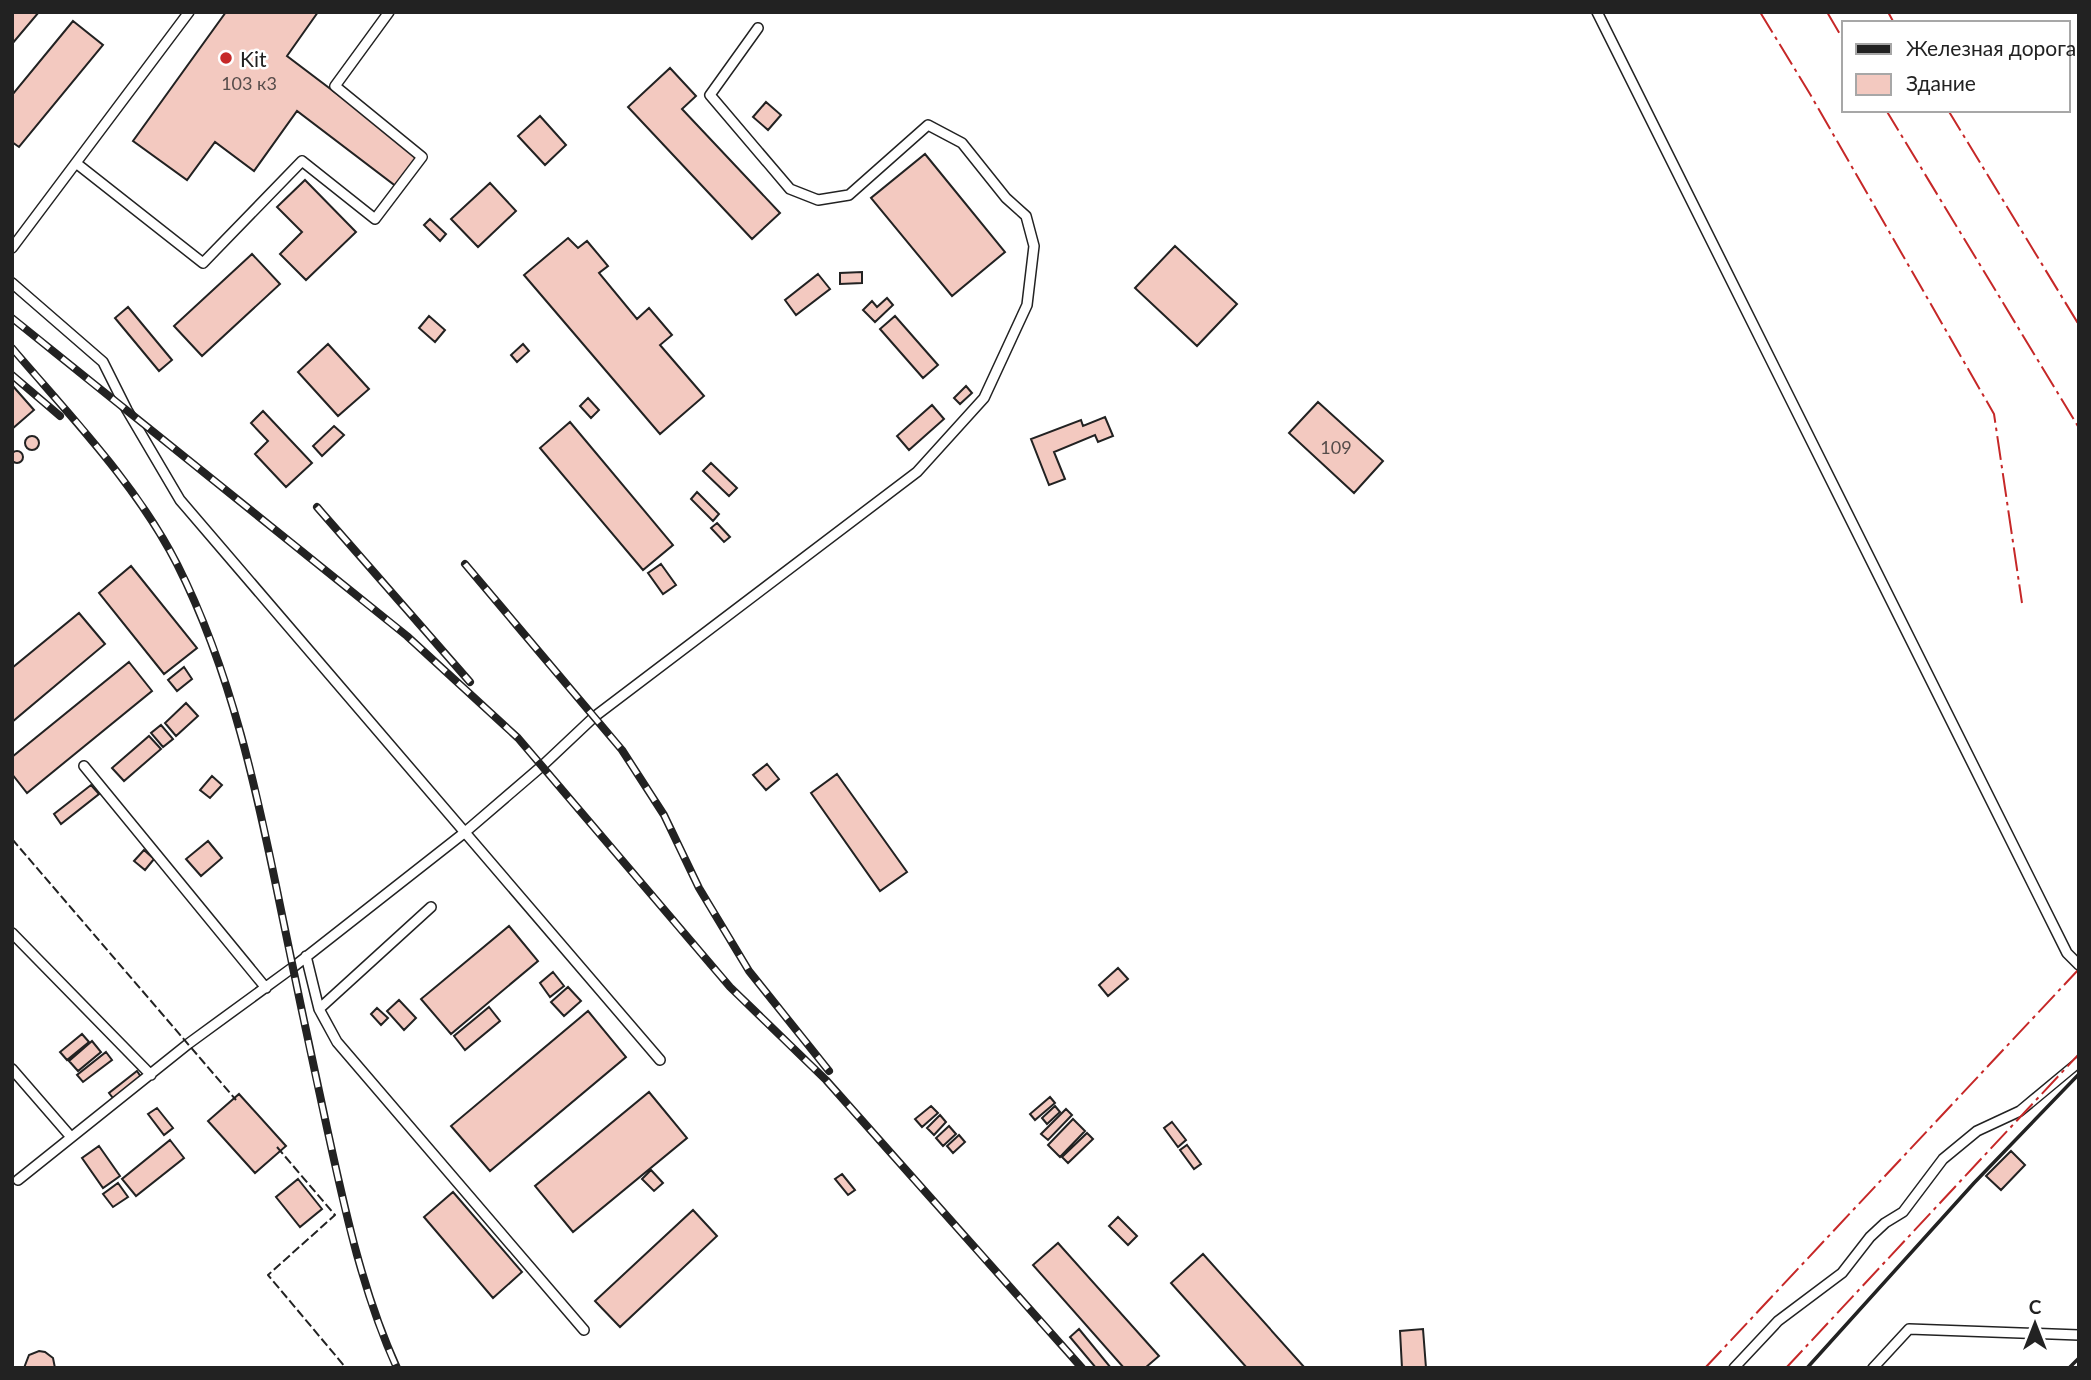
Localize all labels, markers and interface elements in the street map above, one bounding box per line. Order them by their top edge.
legend [1842,21,2070,112]
text: Железная дорога [1906,35,2076,60]
place label: Kit [240,46,267,71]
marker: Kit [218,50,234,66]
text: Здание [1906,70,1976,95]
house number: 103 к3 [221,72,277,94]
house number: 109 [1320,436,1352,458]
north arrow [2000,1289,2070,1359]
text: С [2029,1295,2042,1318]

